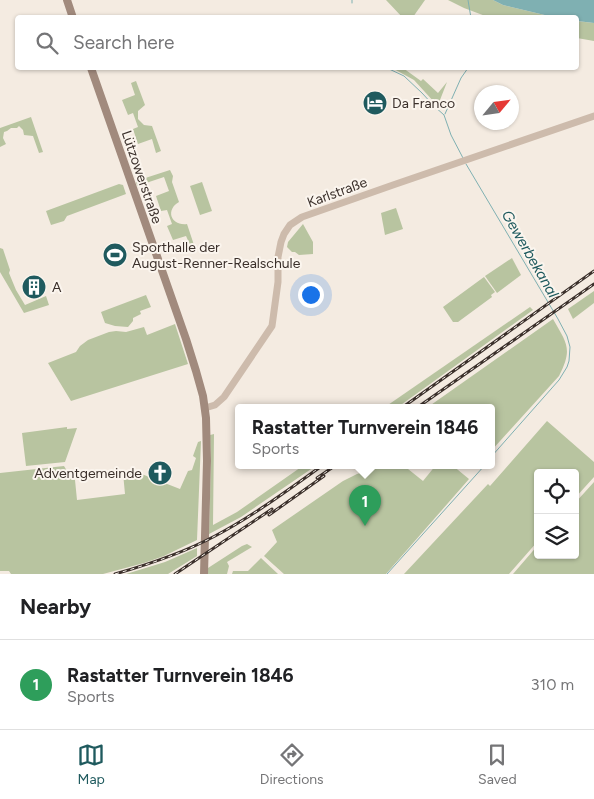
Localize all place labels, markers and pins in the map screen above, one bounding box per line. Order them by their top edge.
hotel icon: Da Franco [362,90,388,116]
place label: Da Franco [392,95,455,112]
place label: Sporthalle der August-Renner-Realschule [132,239,301,272]
sports icon: Sporthalle der August-Renner-Realschule [102,242,128,268]
building icon: A [21,274,47,300]
place label: A [52,279,62,296]
church icon: Adventgemeinde [147,460,173,486]
place label: Adventgemeinde [34,465,142,482]
pin: 1 [349,485,381,526]

